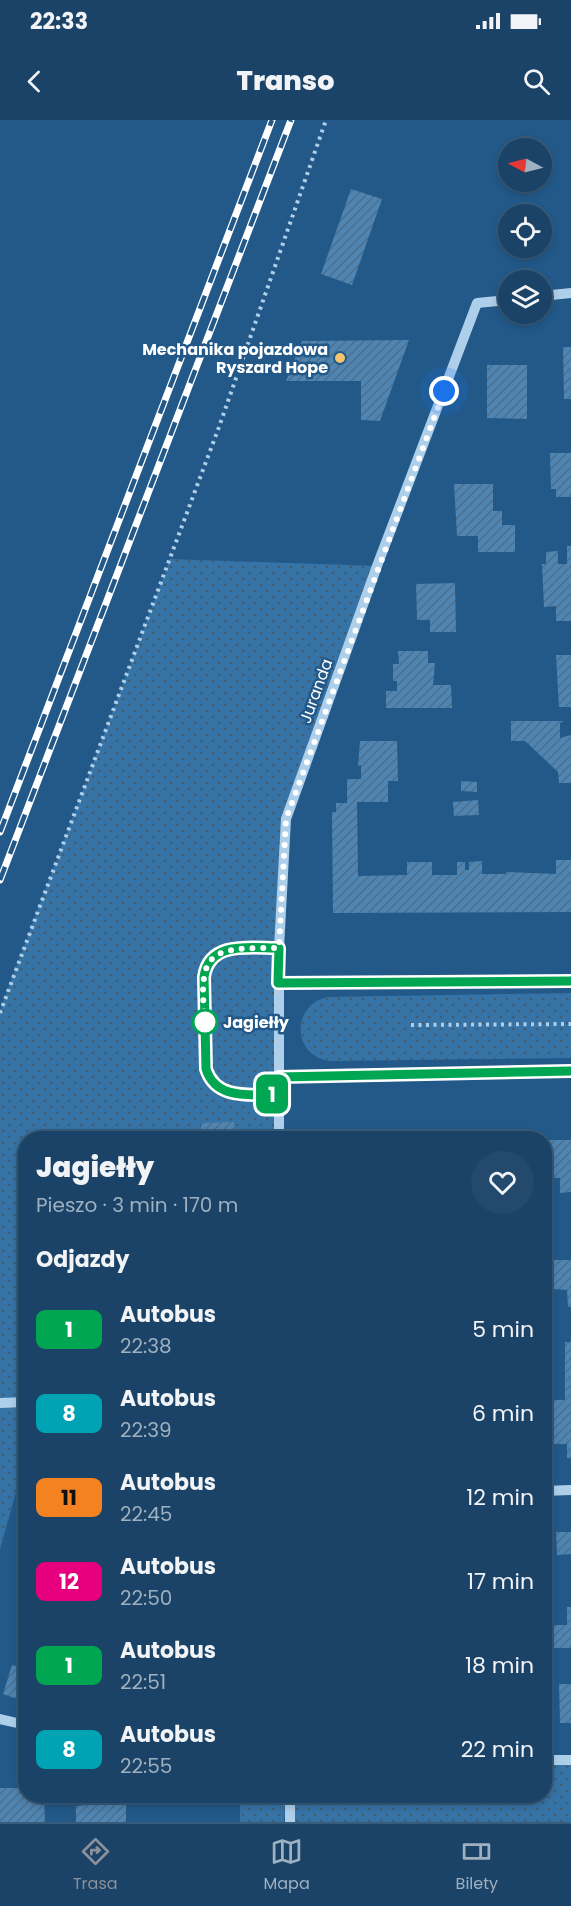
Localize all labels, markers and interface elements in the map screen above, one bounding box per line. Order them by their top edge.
text: 22:33 [30,6,88,37]
text: Transo [237,62,334,99]
icon: back [18,65,51,98]
icon: search [520,65,553,98]
north arrow [498,138,552,192]
map controls [498,138,552,324]
button: locate [498,204,552,258]
button: layers [498,270,552,324]
place label: Mechanika pojazdowa Ryszard Hope [142,338,328,379]
marker: Mechanika pojazdowa Ryszard Hope [333,351,347,365]
your location [429,376,459,406]
street label: Juranda [294,655,338,727]
marker: Jagiełły [192,1009,218,1035]
place label: Jagiełły [223,1011,290,1034]
line badge: 1 [252,1074,292,1114]
text: 1 [268,1080,276,1109]
text: Jagiełły [36,1148,154,1187]
button: heart [471,1151,534,1214]
text: Pieszo · 3 min · 170 m [36,1191,238,1219]
text: Odjazdy [36,1244,129,1275]
text: Autobus [120,1299,216,1330]
text: 5 min [472,1314,534,1345]
text: 1 [65,1315,73,1344]
text: 22:38 [120,1332,172,1360]
text: Autobus [120,1383,216,1414]
text: 6 min [472,1398,534,1429]
text: 8 [62,1399,76,1428]
text: 22:39 [120,1416,172,1444]
text: Autobus [120,1467,216,1498]
text: 12 min [466,1482,534,1513]
text: 11 [61,1483,77,1512]
text: 22:45 [120,1500,172,1528]
text: Autobus [120,1551,216,1582]
text: 17 min [467,1566,534,1597]
text: 12 [59,1567,79,1596]
text: 22:50 [120,1584,172,1612]
text: Autobus [120,1635,216,1666]
text: 18 min [465,1650,534,1681]
text: 1 [65,1651,73,1680]
text: 22:51 [120,1668,166,1696]
text: Autobus [120,1719,216,1750]
text: 22 min [461,1734,534,1765]
text: 8 [62,1735,76,1764]
text: 22:55 [120,1752,172,1780]
tab: Trasa [73,1835,118,1896]
tab: Mapa [263,1835,310,1896]
tab: Bilety [456,1835,498,1896]

